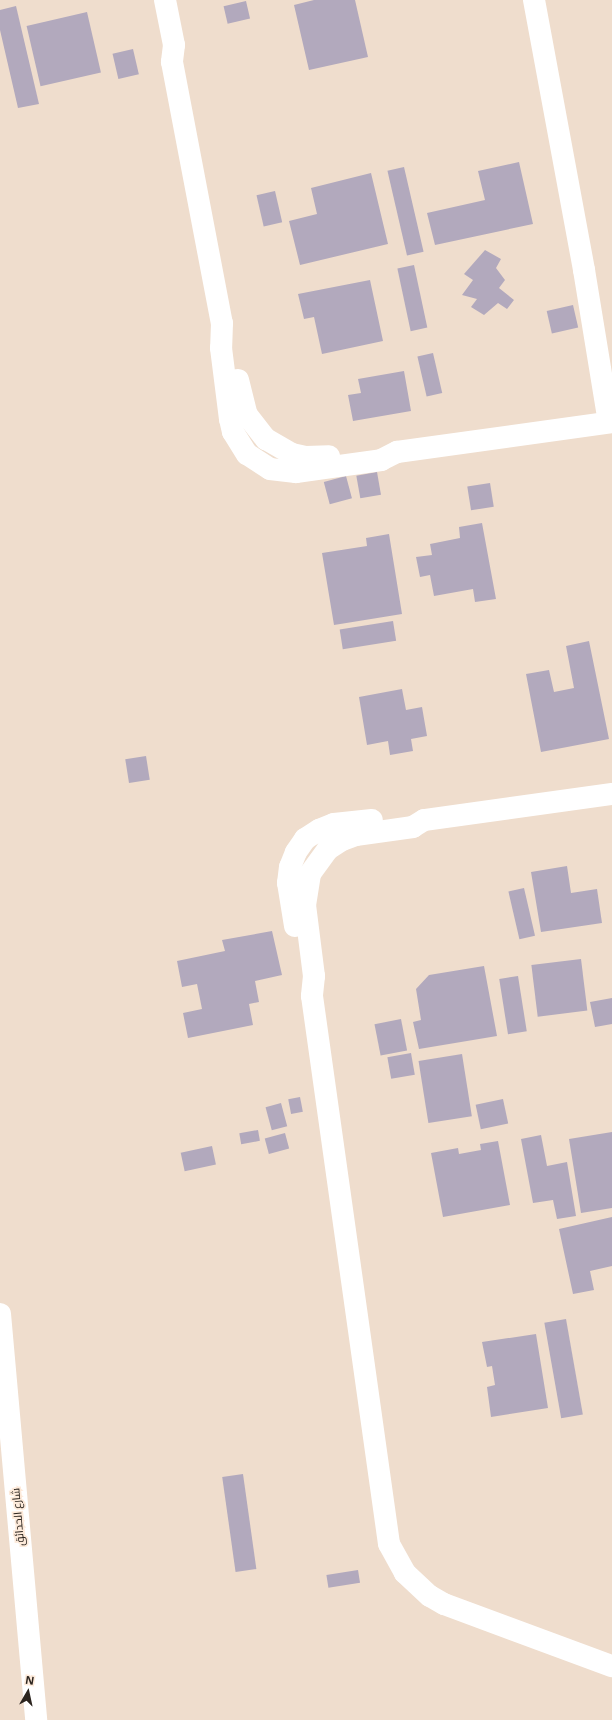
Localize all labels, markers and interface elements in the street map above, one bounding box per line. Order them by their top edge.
street label: شارع الحدائق [9,1487,27,1547]
north arrow [8,1672,48,1712]
text: N [24,1672,36,1688]

